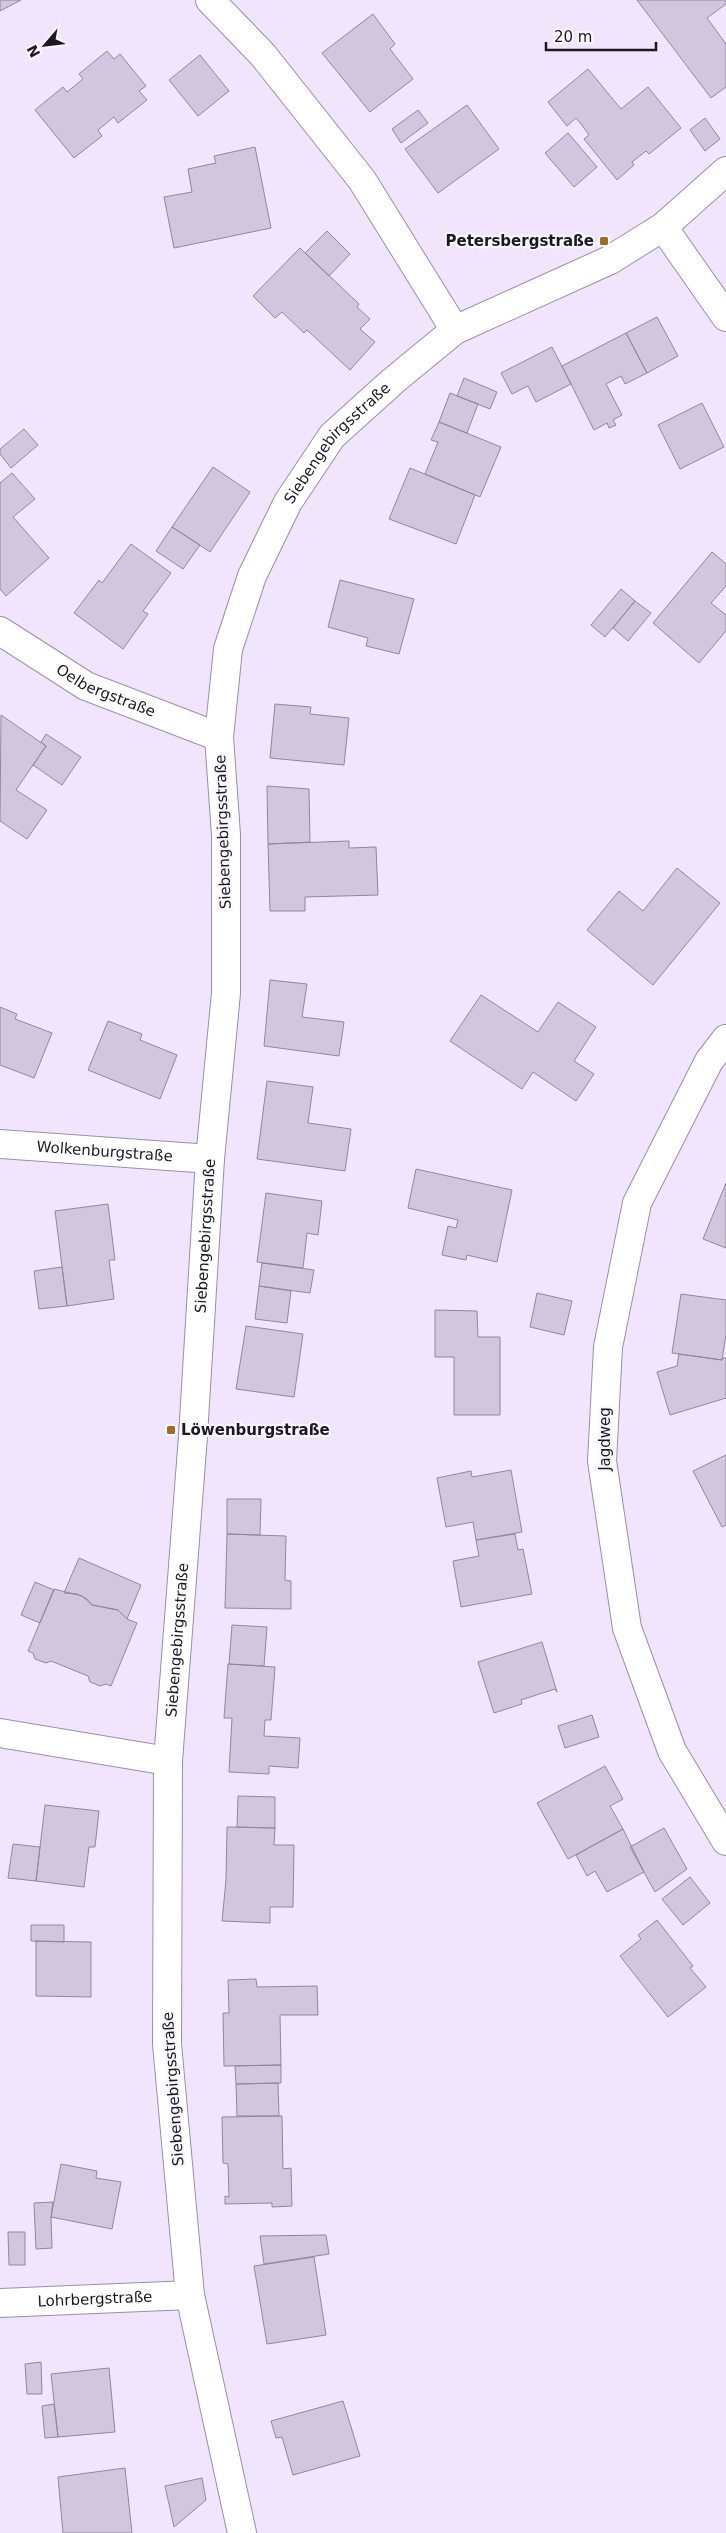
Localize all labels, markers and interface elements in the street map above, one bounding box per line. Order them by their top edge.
north arrow [20,20,70,70]
scale bar [546,20,656,52]
text: 20 m [554,28,592,46]
text: N [24,42,43,60]
place label: Petersbergstraße [446,232,594,250]
marker: Petersbergstraße [598,235,610,247]
street label: Siebengebirgsstraße [280,379,394,507]
street label: Oelbergstraße [53,660,158,721]
street label: Siebengebirgsstraße [211,754,235,910]
street label: Wolkenburgstraße [36,1138,173,1165]
street label: Siebengebirgsstraße [192,1158,219,1314]
street label: Jagdweg [596,1407,614,1472]
place label: Löwenburgstraße [181,1421,330,1439]
marker: Löwenburgstraße [165,1424,177,1436]
street label: Siebengebirgsstraße [162,1562,192,1718]
street label: Siebengebirgsstraße [159,2011,187,2167]
street label: Lohrbergstraße [37,2288,153,2310]

